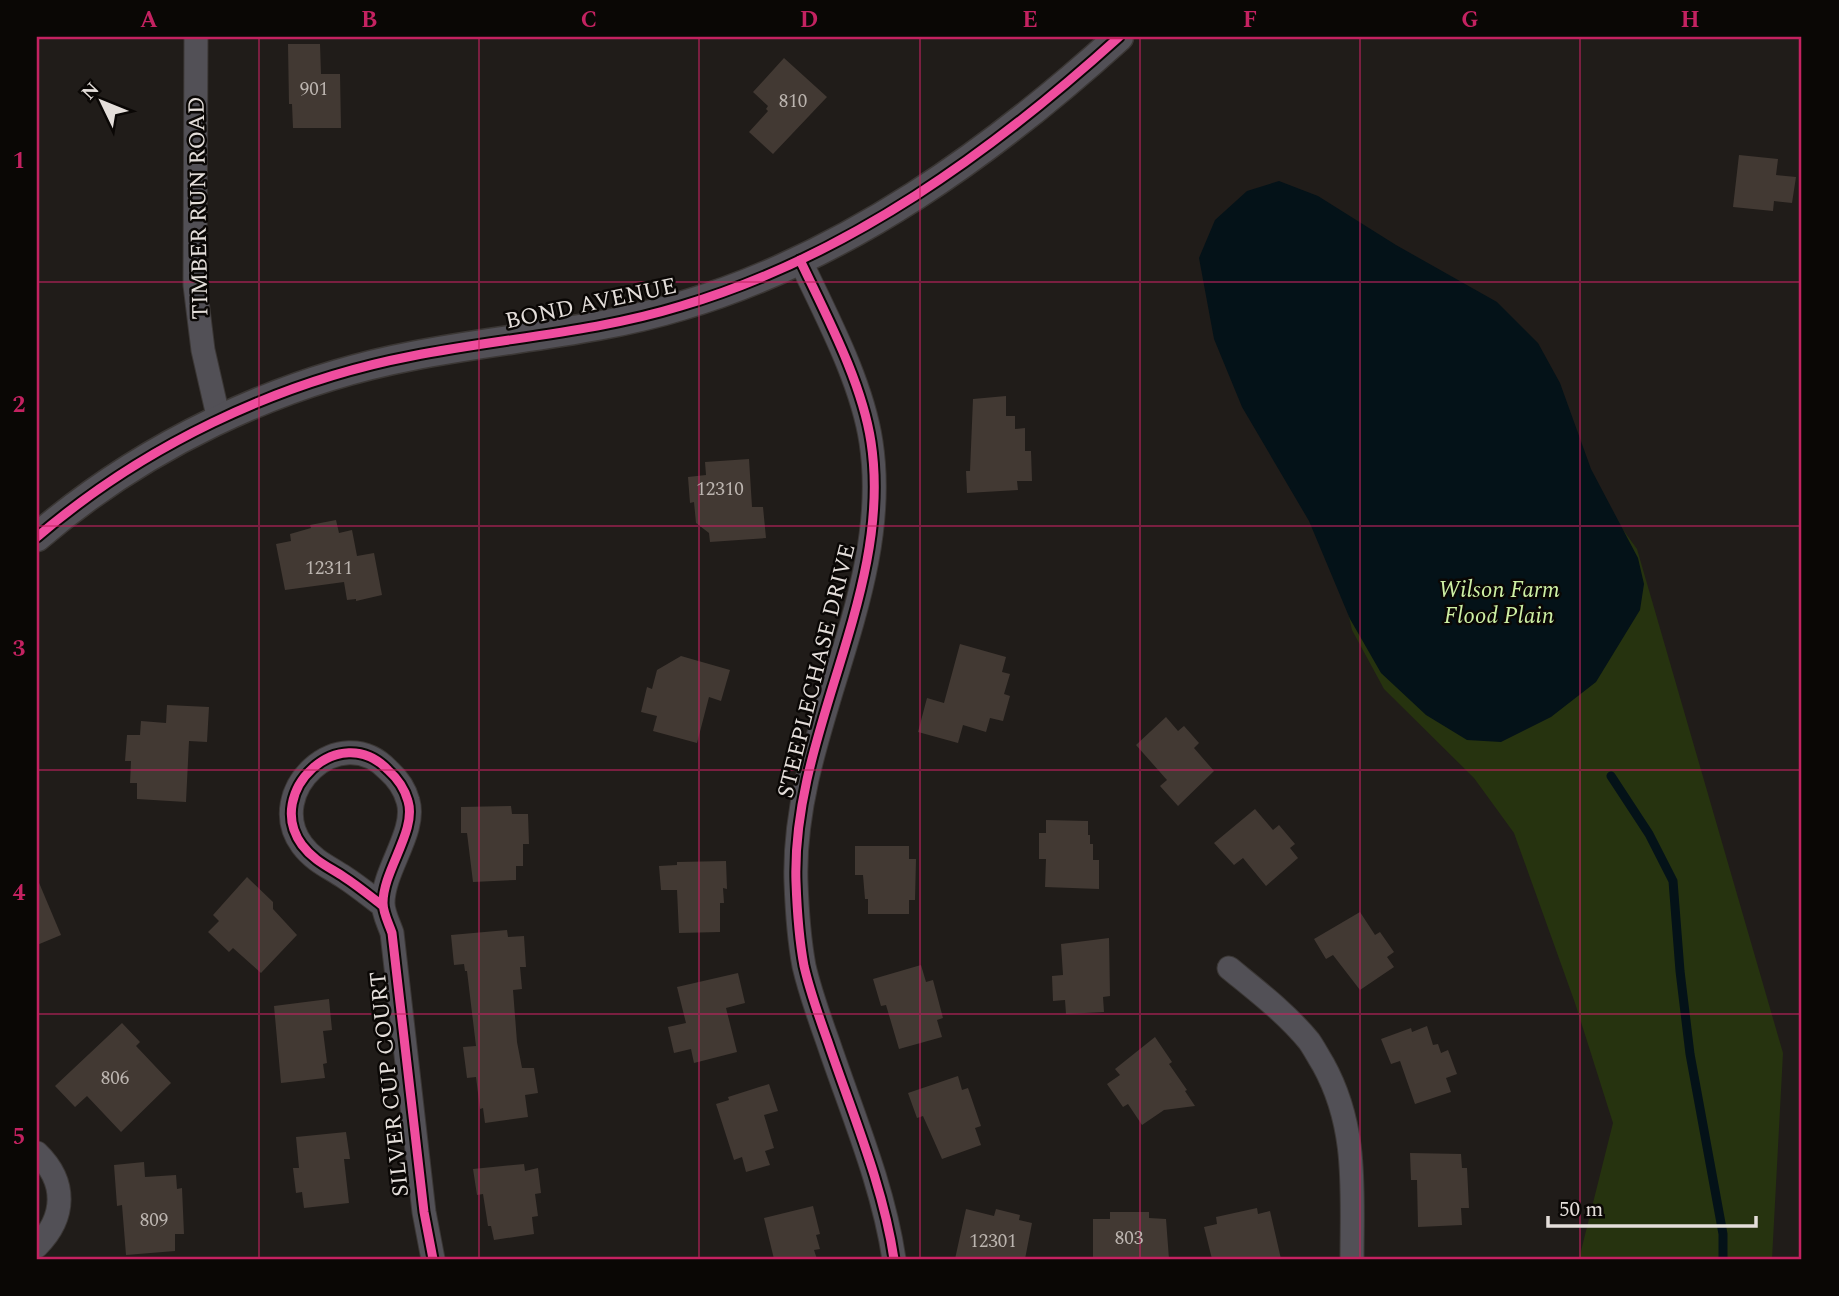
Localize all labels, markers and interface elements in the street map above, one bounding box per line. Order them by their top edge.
text: A [140,3,158,38]
text: B [361,3,377,38]
text: C [581,3,597,38]
text: D [800,3,818,38]
text: E [1022,3,1038,38]
text: F [1243,3,1257,38]
text: G [1461,3,1479,38]
text: H [1680,3,1700,38]
north arrow [66,66,136,136]
house number: 901 [300,75,328,104]
text: N [75,76,107,107]
house number: 810 [779,87,807,116]
street label: TIMBER RUN ROAD [180,96,218,320]
text: 1 [13,144,25,179]
street label: BOND AVENUE [502,269,680,339]
text: 2 [13,388,26,423]
house number: 12310 [696,475,744,504]
street label: STEEPLECHASE DRIVE [768,540,866,802]
house number: 12311 [305,554,353,583]
park label: Wilson Farm Flood Plain [1438,573,1560,634]
text: 3 [13,632,26,667]
text: 4 [13,876,26,911]
street label: SILVER CUP COURT [361,969,419,1199]
house number: 806 [101,1064,129,1093]
text: 5 [13,1120,25,1155]
scale bar [1548,1184,1757,1228]
text: 50 m [1559,1194,1603,1226]
house number: 809 [140,1206,168,1235]
house number: 803 [1115,1224,1144,1253]
house number: 12301 [969,1227,1017,1256]

